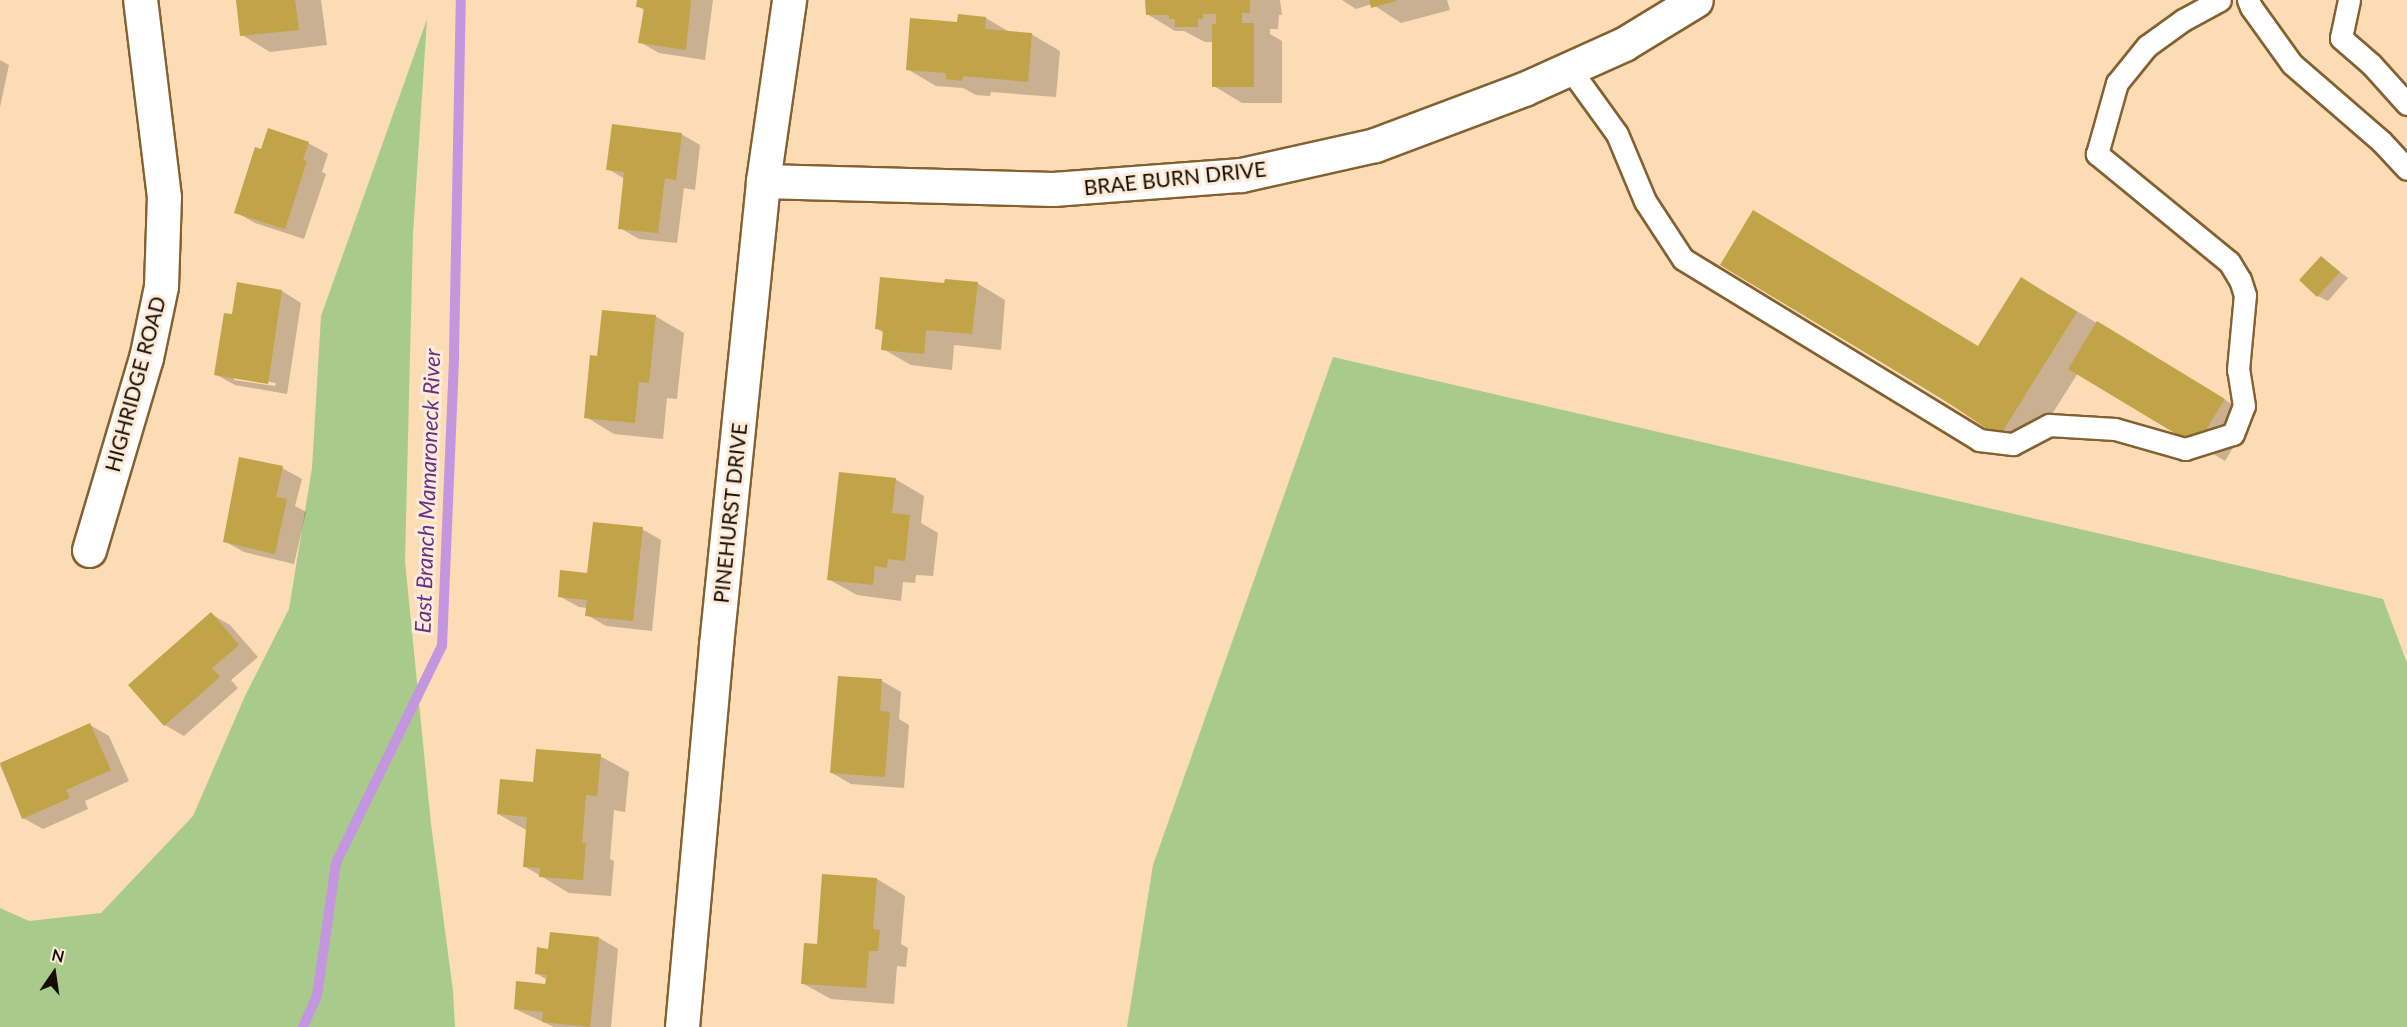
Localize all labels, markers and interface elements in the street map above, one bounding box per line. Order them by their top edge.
street label: BRAE BURN DRIVE [1082,156,1268,200]
street label: HIGHRIDGE ROAD [99,293,171,475]
water label: East Branch Mamaroneck River [409,348,445,634]
street label: PINEHURST DRIVE [708,421,752,605]
north arrow [24,943,84,1003]
text: N [50,944,66,966]

